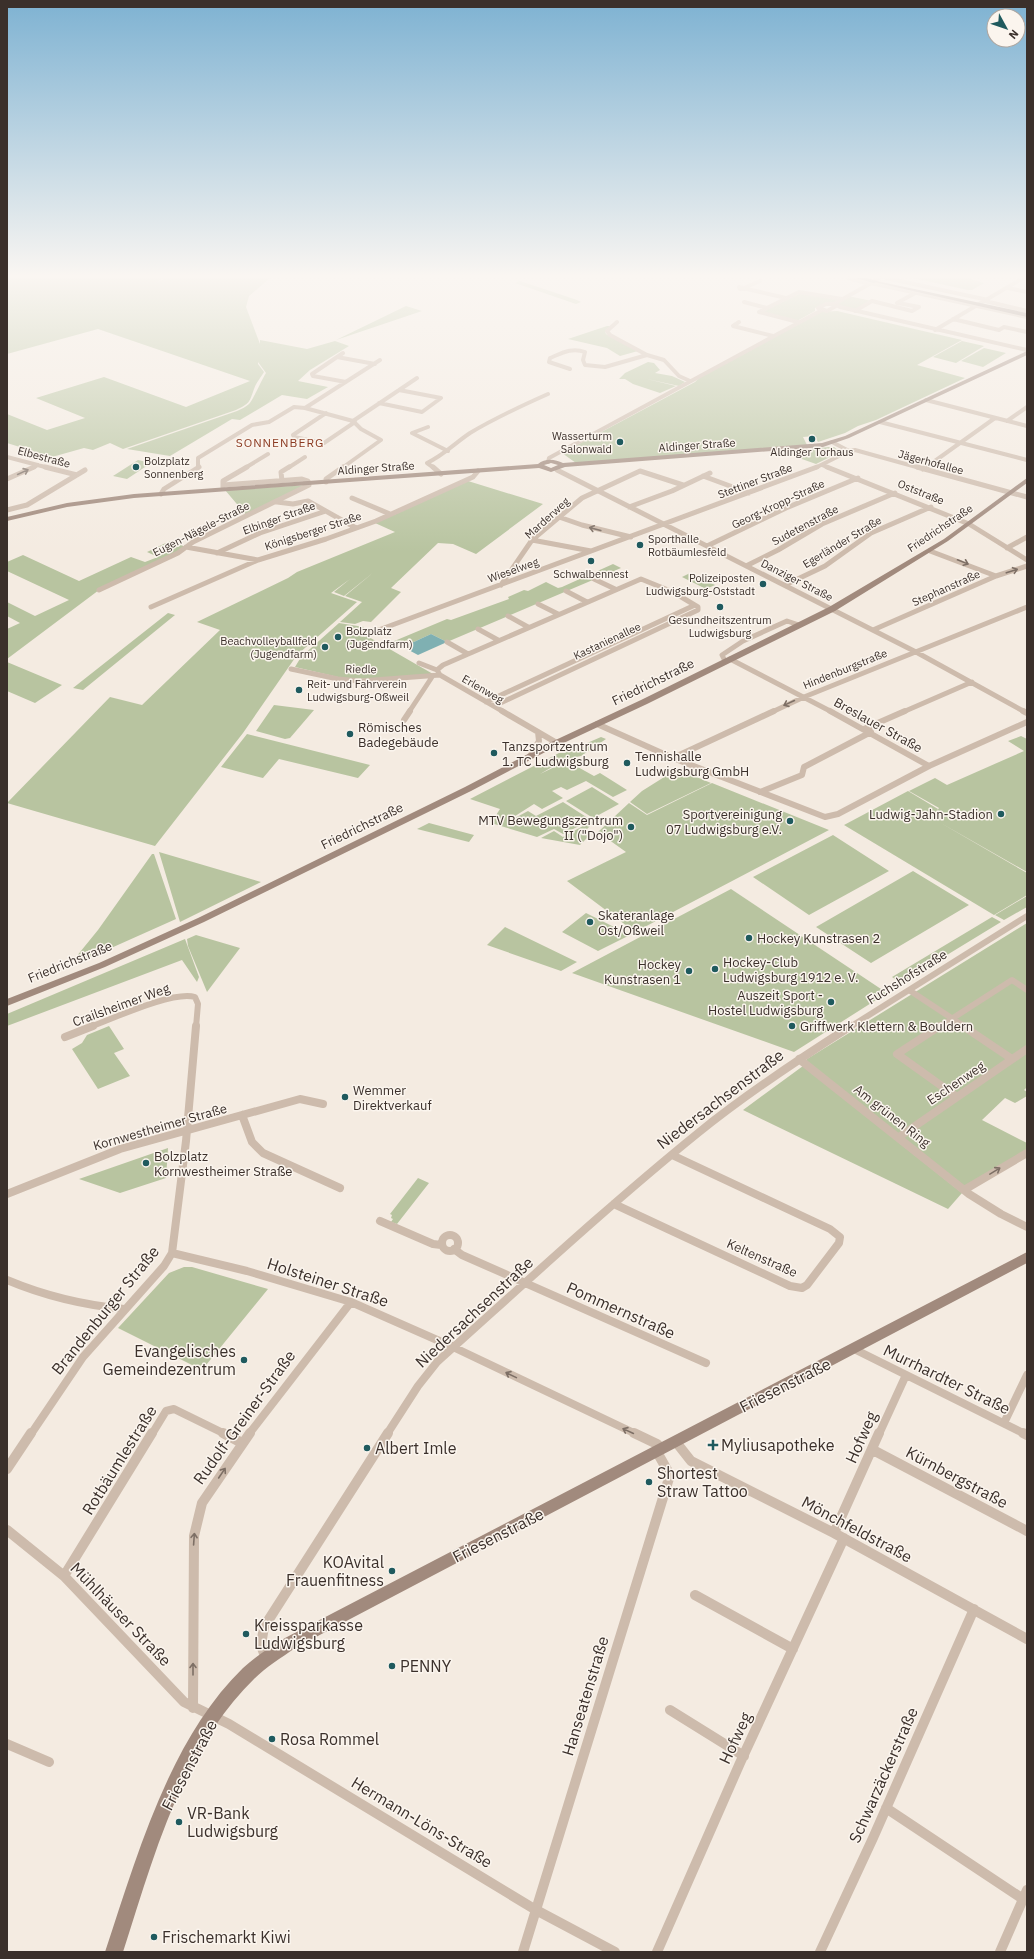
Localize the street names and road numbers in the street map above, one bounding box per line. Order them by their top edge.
street label: Aldinger Straße [658,435,736,455]
street label: Elbestraße [16,443,72,471]
street label: Jägerhofallee [897,447,965,477]
street label: Aldinger Straße [337,458,415,478]
street label: Stettiner Straße [716,460,794,502]
street label: Georg-Kropp-Straße [729,476,827,532]
street label: Oststraße [896,476,946,508]
street label: Marderweg [522,494,572,542]
street label: Eugen-Nägele-Straße [150,498,252,560]
street label: Elbinger Straße [241,498,317,538]
street label: Friedrichstraße [905,501,975,555]
street label: Sudetenstraße [769,502,841,548]
street label: Königsberger Straße [263,509,363,553]
street label: Egerländer Straße [800,513,884,571]
street label: Wieselweg [486,554,541,586]
street label: Danziger Straße [759,556,835,604]
street label: Stephanstraße [910,567,982,609]
street label: Kastanienallee [571,619,643,663]
street label: Hindenburgstraße [801,646,889,692]
street label: Friedrichstraße [609,655,697,709]
street label: Riedle [345,662,377,676]
street label: Erlenweg [460,671,507,707]
street label: Breslauer Straße [831,694,925,756]
street label: Friedrichstraße [318,799,406,853]
street label: Friedrichstraße [25,937,115,987]
street label: Fuchshofstraße [864,946,950,1008]
street label: Crailsheimer Weg [70,979,172,1030]
street label: Niedersachsenstraße [653,1045,788,1153]
street label: Eschenweg [924,1057,988,1109]
street label: Am grünen Ring [850,1081,934,1151]
street label: Kornwestheimer Straße [91,1100,229,1154]
street label: Keltenstraße [724,1235,800,1281]
street label: Brandenburger Straße [47,1241,163,1378]
street label: Niedersachsenstraße [411,1252,537,1372]
street label: Holsteiner Straße [265,1253,391,1311]
street label: Pommernstraße [564,1277,679,1343]
street label: Murrhardter Straße [880,1340,1014,1418]
street label: Rudolf-Greiner-Straße [189,1346,300,1488]
street label: Friesenstraße [736,1353,834,1417]
street label: Rotbäumlestraße [77,1401,161,1518]
street label: Hofweg [841,1407,882,1466]
street label: Kürnbergstraße [903,1442,1012,1512]
street label: Mönchfeldstraße [798,1491,916,1567]
street label: Friesenstraße [449,1503,547,1567]
street label: Mühlhäuser Straße [66,1558,176,1670]
street label: Hanseatenstraße [557,1634,613,1758]
street label: Schwarzäckerstraße [844,1704,922,1846]
street label: Hofweg [714,1708,756,1767]
street label: Friesenstraße [157,1716,221,1814]
street label: Hermann-Löns-Straße [348,1772,496,1872]

